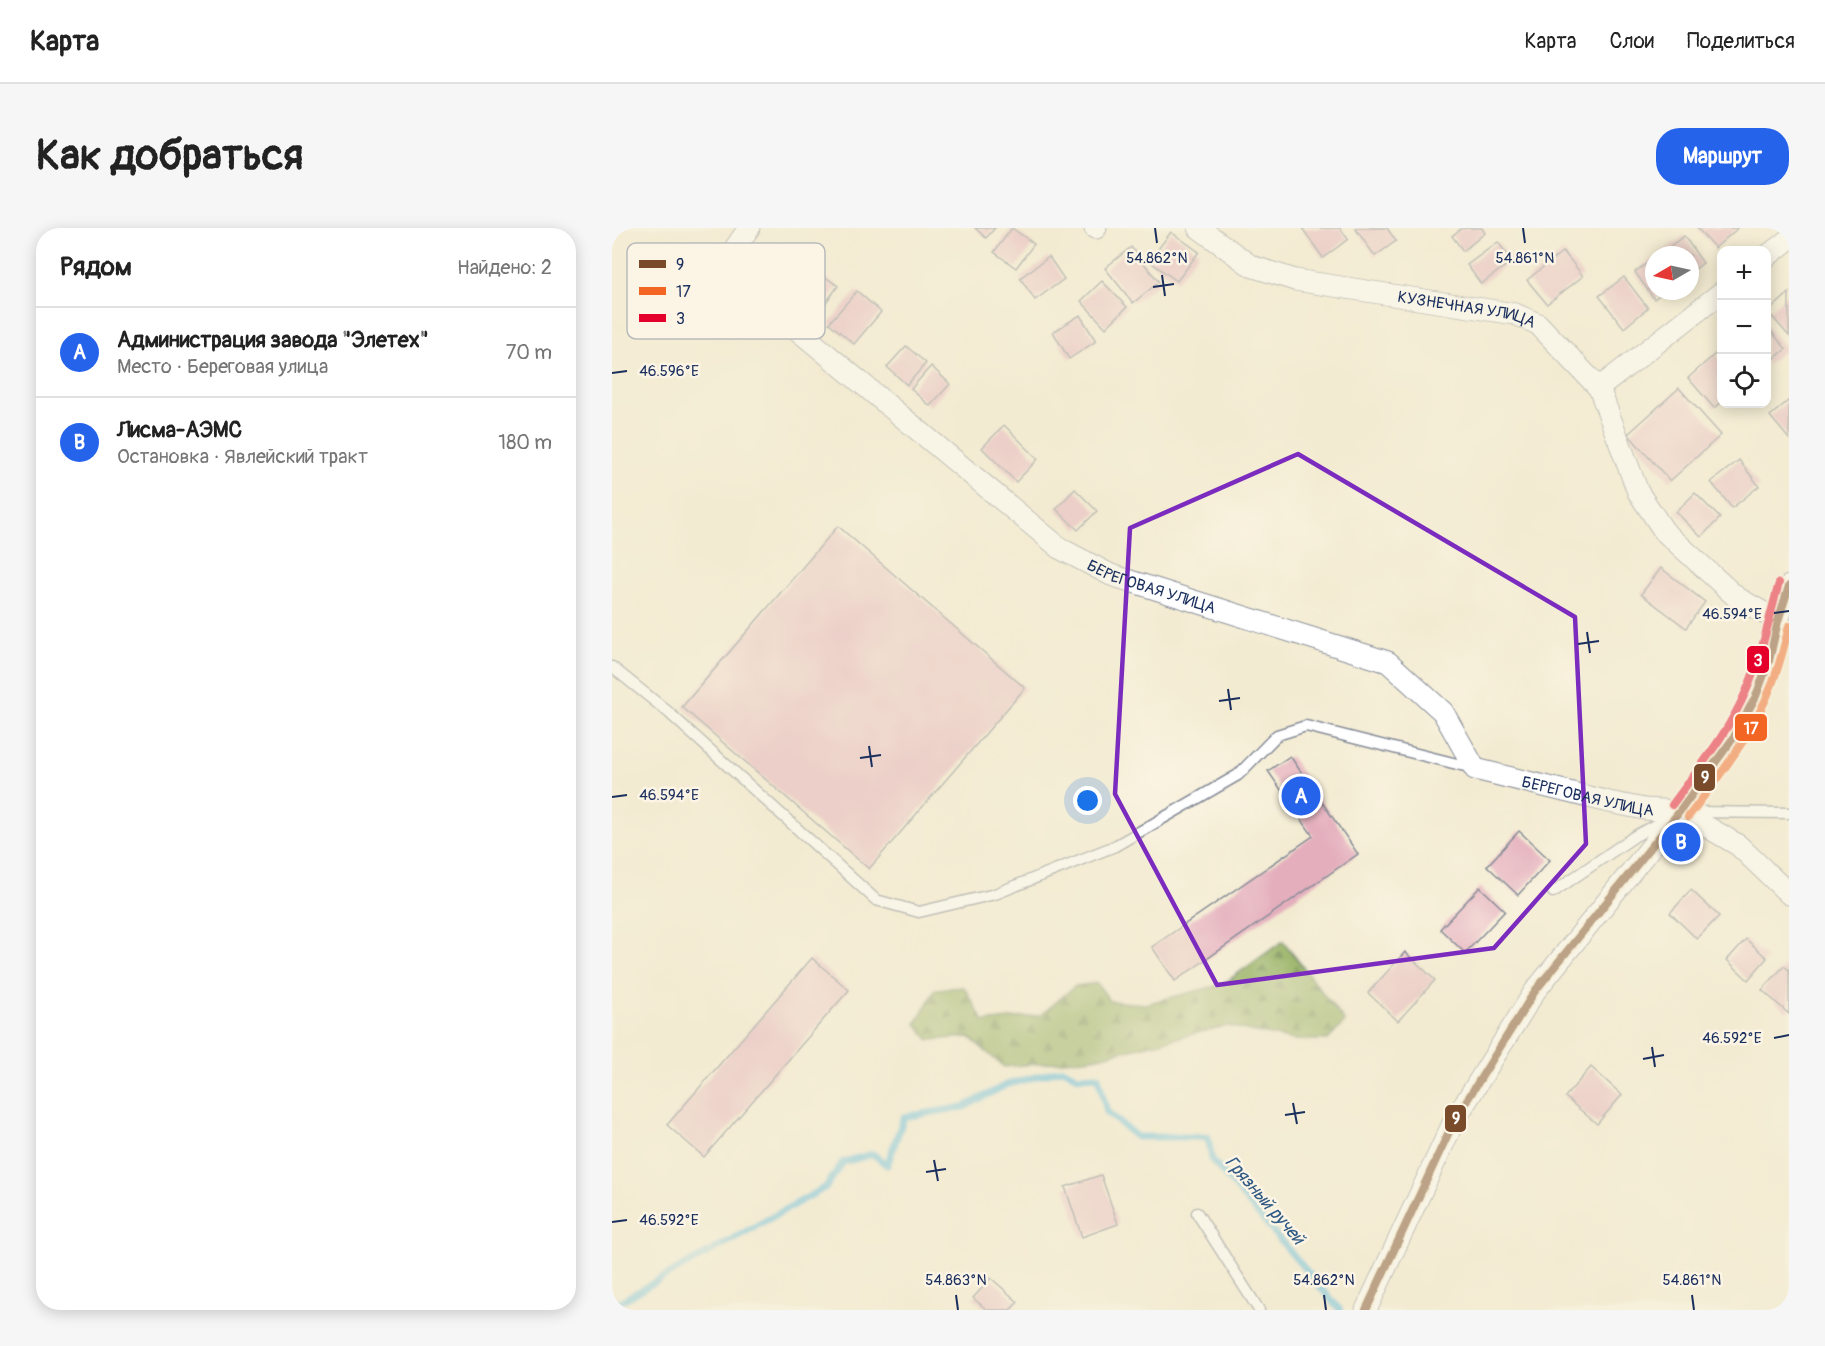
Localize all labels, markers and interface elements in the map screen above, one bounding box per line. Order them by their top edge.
text: Карта [30,24,99,59]
text: Карта [1524,28,1576,55]
text: Слои [1609,28,1654,55]
text: Поделиться [1687,28,1795,55]
button: Маршрут [1656,128,1789,185]
text: Как добраться [36,130,303,182]
legend [627,243,825,339]
north arrow [1645,246,1699,300]
map controls [1717,246,1771,408]
button: + [1717,246,1771,300]
text: 54.862°N [1126,249,1188,268]
text: 54.861°N [1496,249,1554,268]
text: Рядом [60,251,132,283]
text: Найдено: 2 [457,255,552,280]
text: 9 [676,255,684,275]
text: 17 [676,282,691,302]
street label: КУЗНЕЧНАЯ УЛИЦА [1396,287,1539,333]
button: − [1717,300,1771,354]
text: 3 [676,309,685,329]
text: Администрация завода "Элетех" [117,326,429,354]
text: A [73,340,86,365]
text: 70 m [506,340,552,365]
text: Место · Береговая улица [117,354,328,379]
button: locate [1717,354,1771,408]
text: 46.596°E [639,362,699,381]
text: Лисма-АЭМС [117,416,242,444]
text: B [74,430,85,455]
text: 180 m [498,430,552,455]
text: Остановка · Явлейский тракт [117,444,368,469]
street label: БЕРЕГОВАЯ УЛИЦА [1083,555,1218,618]
text: 46.594°E [1702,605,1762,624]
line badge: 3 [1746,645,1770,674]
text: 3 [1754,651,1763,671]
line badge: 17 [1734,713,1768,742]
text: 17 [1744,719,1759,739]
line badge: 9 [1693,763,1716,792]
text: 9 [1701,768,1709,788]
street label: БЕРЕГОВАЯ УЛИЦА [1520,772,1654,821]
pin: A [1282,774,1320,818]
text: 46.594°E [639,786,699,805]
your location [1073,786,1102,815]
pin: B [1662,820,1700,864]
text: 46.592°E [1702,1029,1762,1048]
line badge: 9 [1444,1104,1467,1133]
text: 9 [1452,1109,1460,1129]
water label: Грязный ручей [1220,1151,1310,1250]
text: 46.592°E [639,1211,699,1230]
text: 54.863°N [925,1271,987,1290]
text: 54.862°N [1293,1271,1355,1290]
text: 54.861°N [1663,1271,1721,1290]

